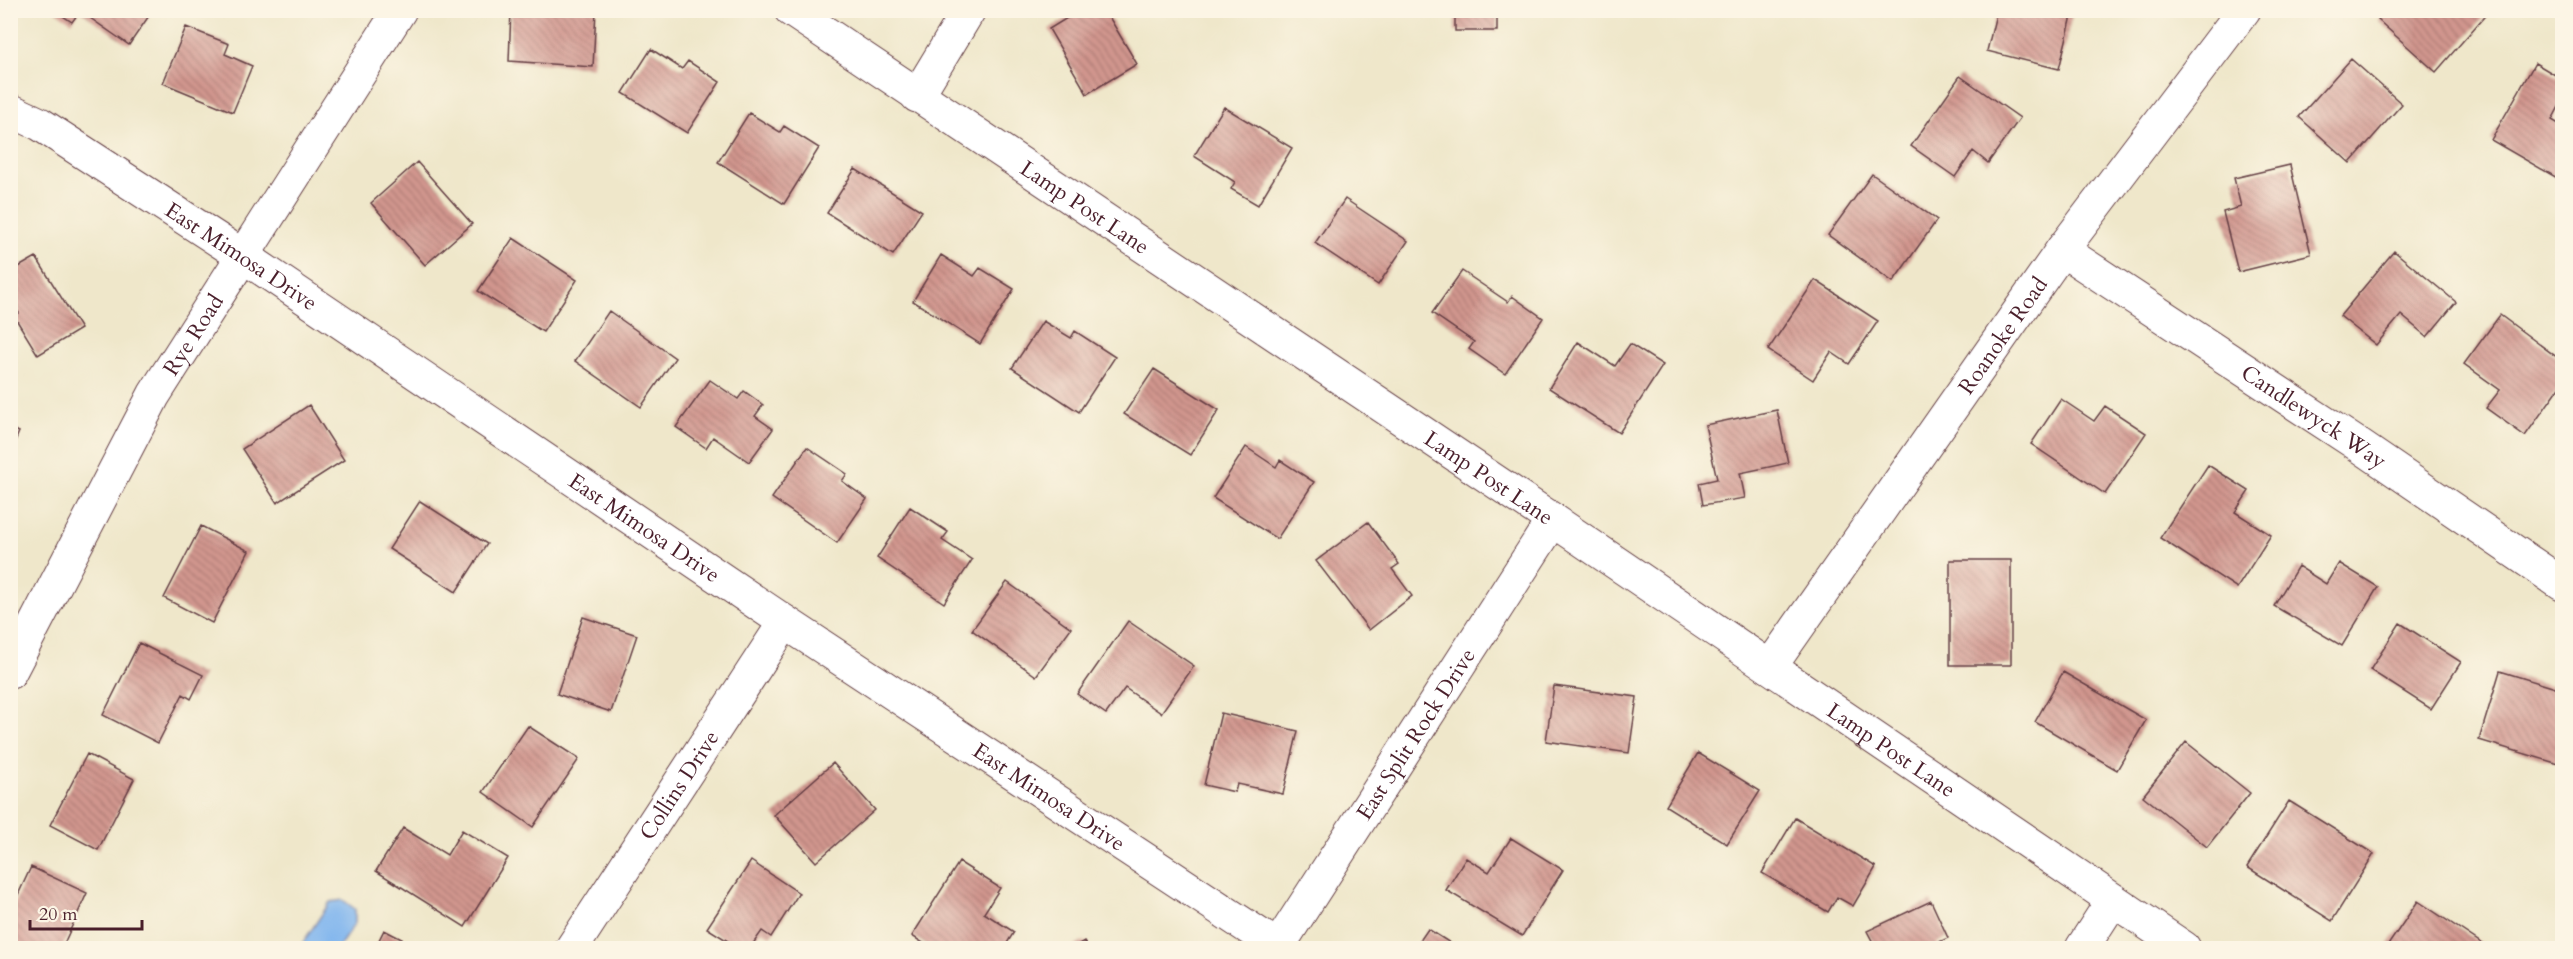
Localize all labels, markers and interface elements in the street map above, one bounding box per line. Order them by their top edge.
street label: Lamp Post Lane [1014,154,1155,262]
street label: East Mimosa Drive [159,195,323,318]
street label: Roanoke Road [1951,271,2055,401]
street label: Rye Road [156,288,231,382]
street label: Candlewyck Way [2235,358,2393,476]
street label: Lamp Post Lane [1418,424,1559,532]
street label: East Mimosa Drive [563,466,726,590]
street label: East Split Rock Drive [1350,643,1483,826]
street label: Lamp Post Lane [1821,696,1961,805]
street label: Collins Drive [633,725,726,846]
street label: East Mimosa Drive [967,736,1131,858]
scale bar [30,893,142,931]
text: 20 m [39,902,78,927]

